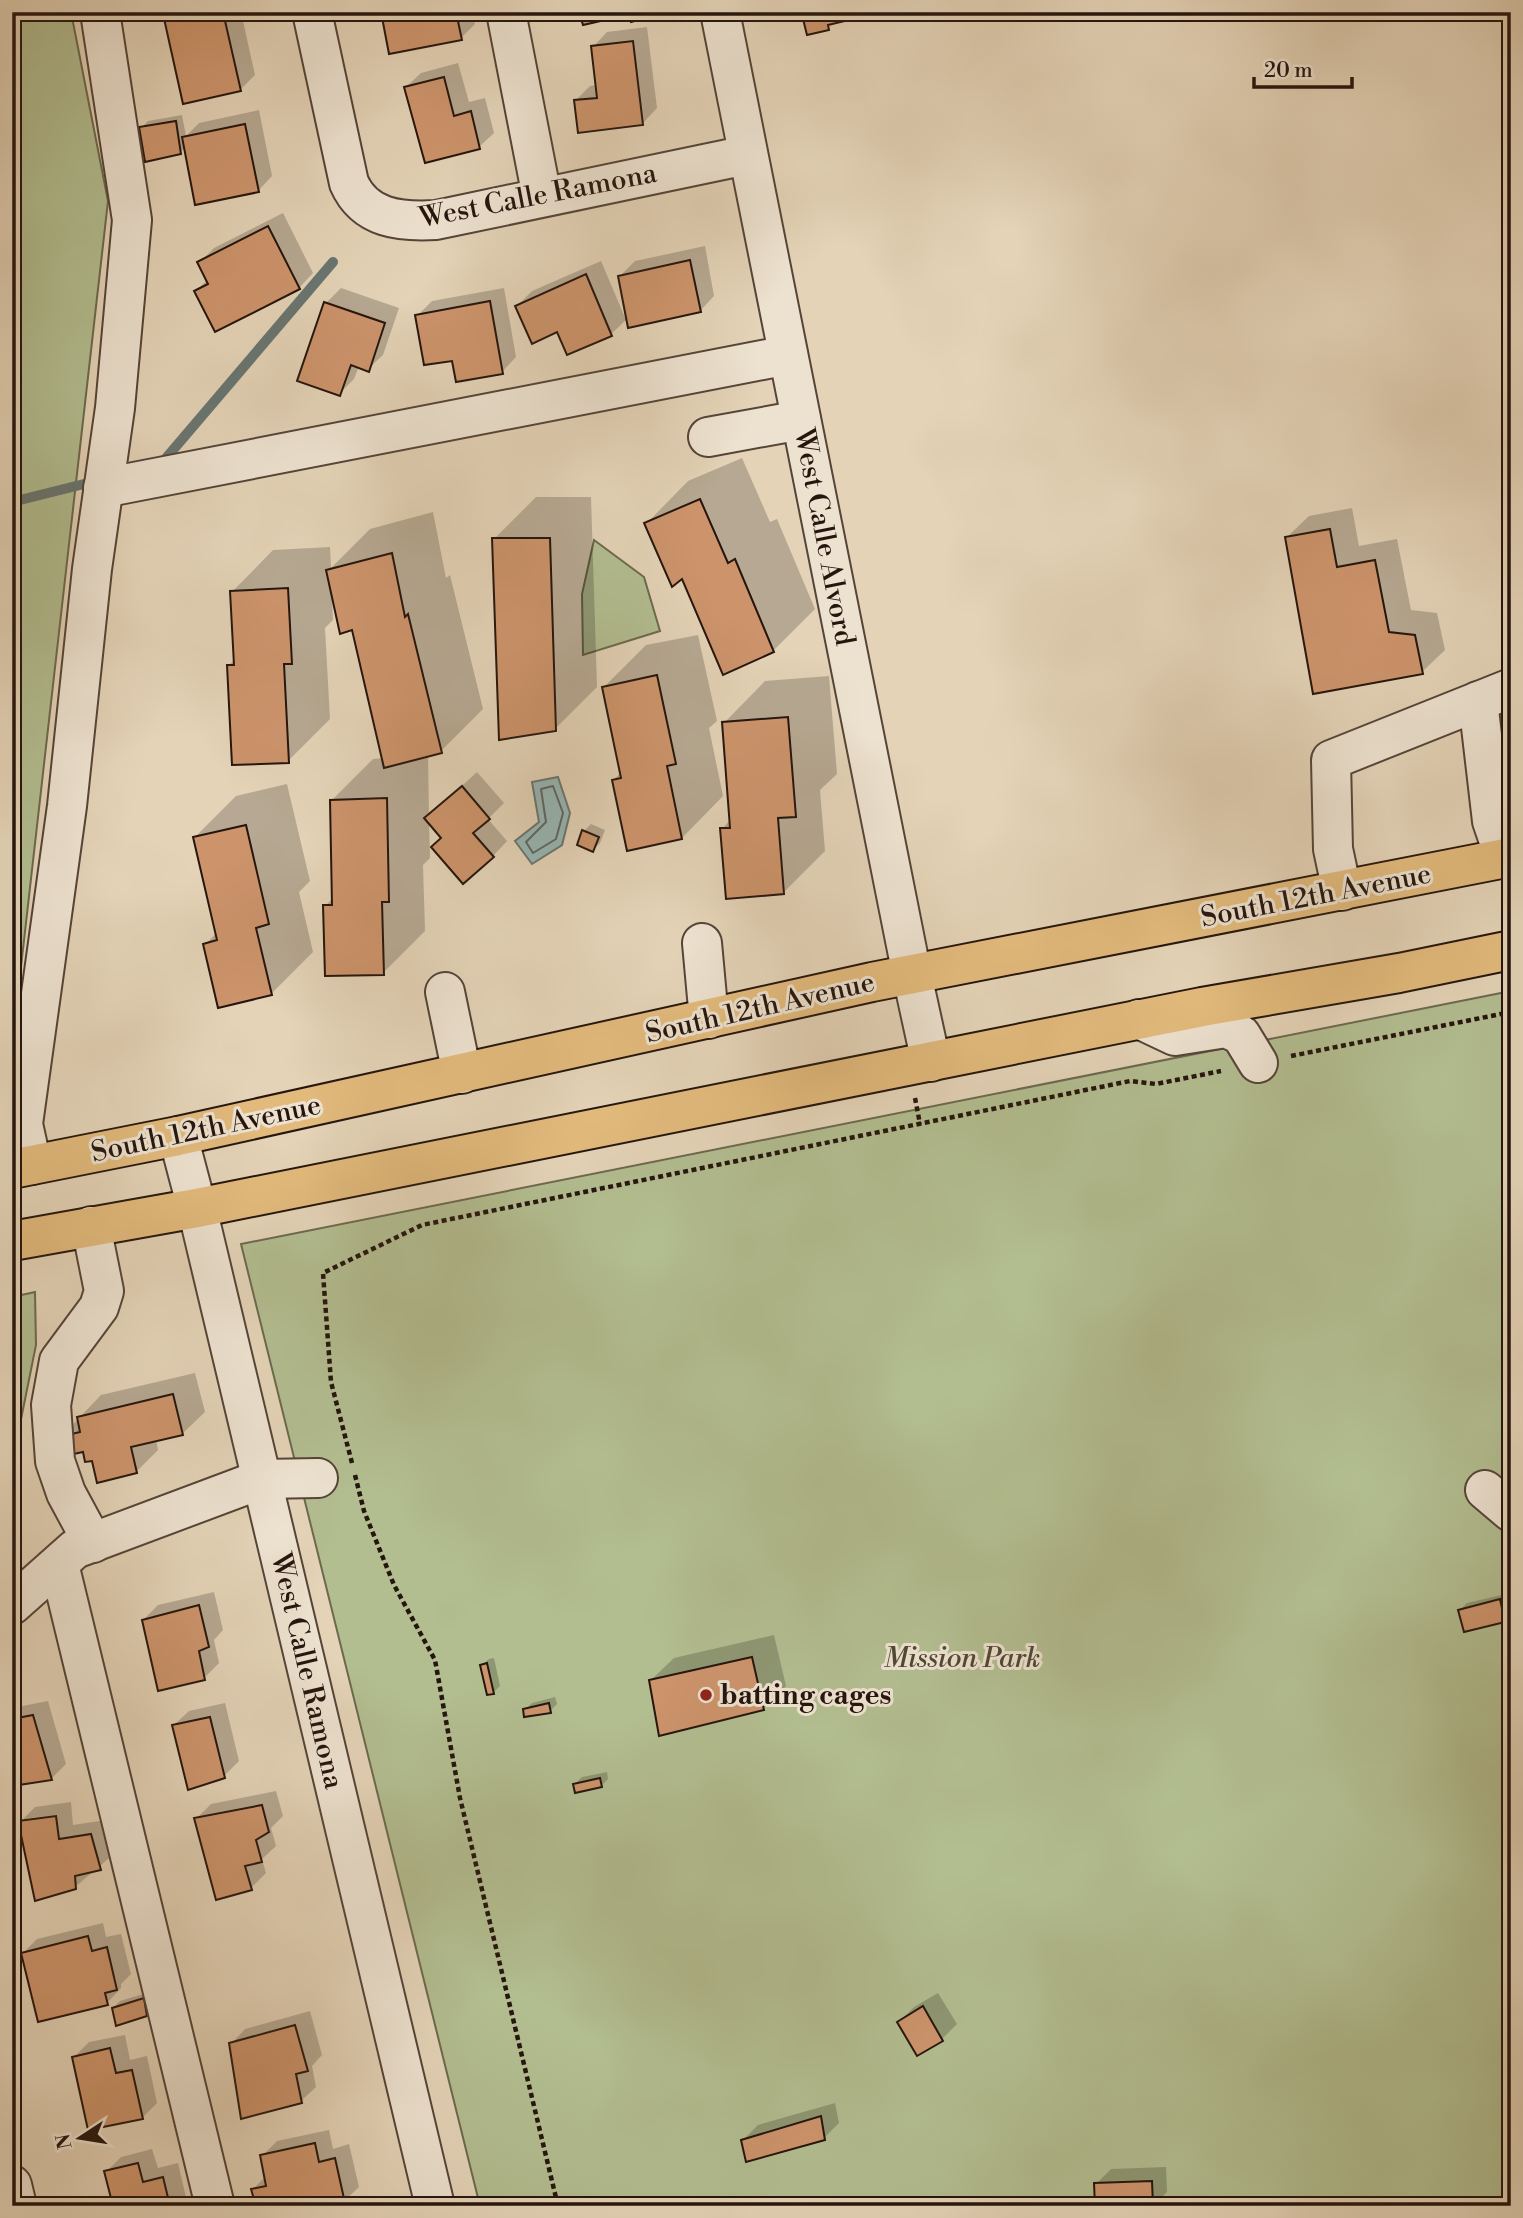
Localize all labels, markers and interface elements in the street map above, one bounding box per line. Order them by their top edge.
scale bar [1254,46,1352,90]
text: 20 m [1264,58,1313,84]
street label: West Calle Ramona [415,156,660,236]
street label: West Calle Alvord [786,425,862,649]
street label: South 12th Avenue [1198,856,1434,936]
street label: South 12th Avenue [642,965,878,1051]
street label: South 12th Avenue [88,1088,324,1170]
street label: West Calle Ramona [263,1549,351,1793]
park label: Mission Park [884,1641,1040,1676]
place label: batting cages [720,1678,892,1713]
marker: batting cages [698,1687,714,1703]
north arrow [46,2102,116,2172]
text: N [51,2131,78,2151]

